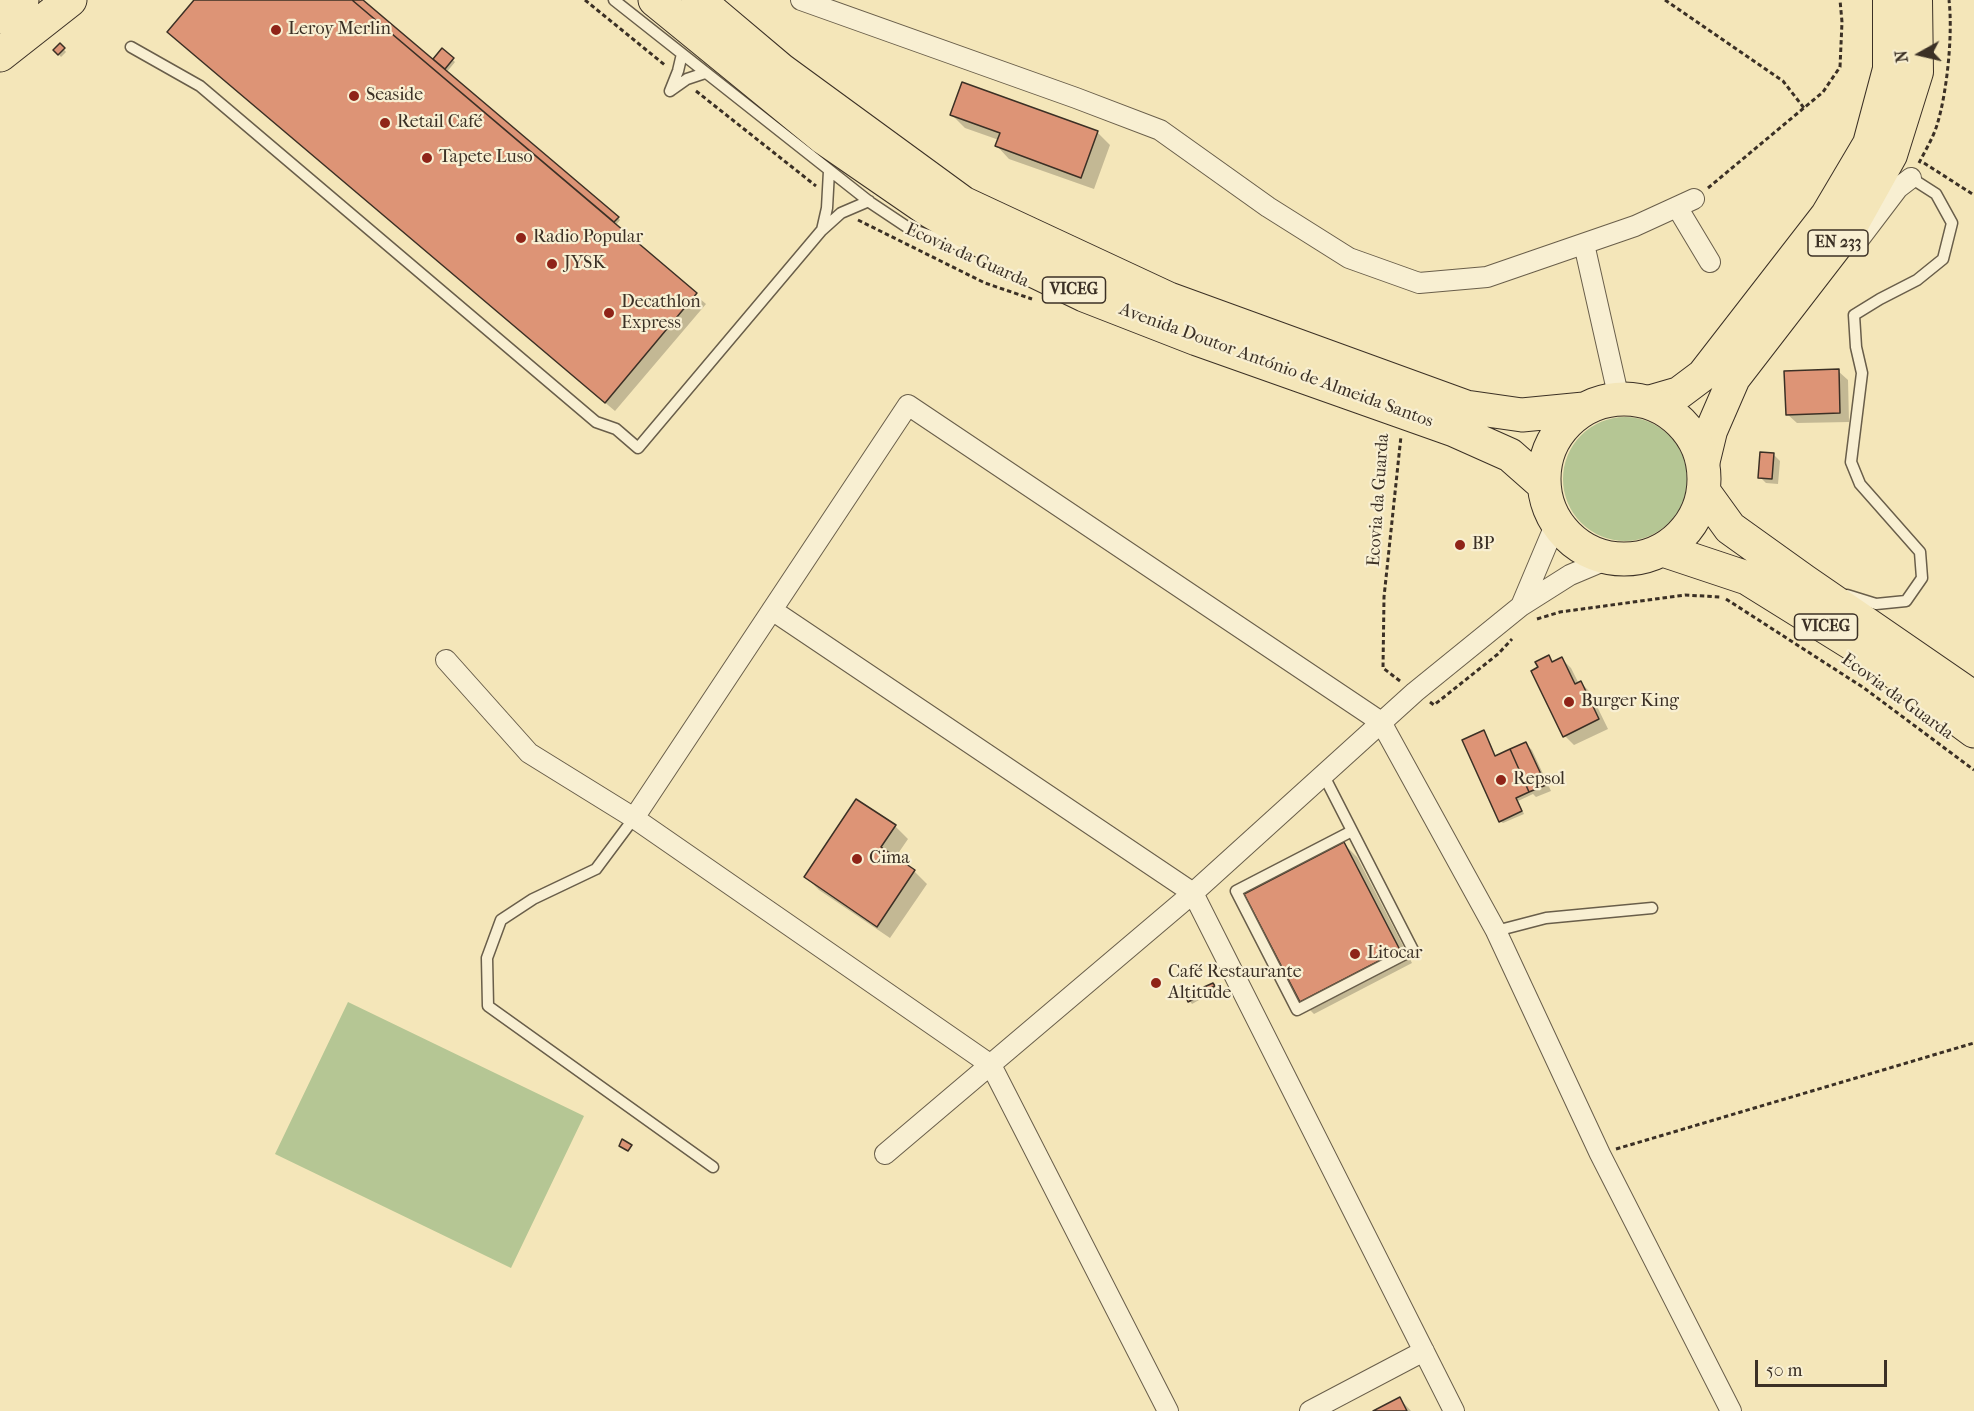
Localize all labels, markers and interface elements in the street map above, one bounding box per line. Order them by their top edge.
place label: Leroy Merlin [288,19,391,41]
marker: Leroy Merlin [269,23,283,37]
north arrow [1890,24,1950,84]
text: N [1891,49,1912,64]
place label: Seaside [366,85,423,107]
marker: Seaside [347,89,361,103]
place label: Retail Café [397,112,483,134]
marker: Retail Café [378,116,392,130]
place label: Tapete Luso [439,147,533,169]
marker: Tapete Luso [420,151,434,165]
street label: Ecovia da Guarda [902,219,1032,293]
place label: Radio Popular [533,227,643,249]
road number: EN 233 [1808,230,1868,256]
marker: Radio Popular [514,231,528,245]
place label: JYSK [564,253,605,275]
marker: JYSK [545,257,559,271]
road number: VICEG [1042,277,1106,303]
place label: Decathlon Express [621,292,701,334]
street label: Avenida Doutor António de Almeida Santos [1116,299,1436,433]
marker: Decathlon Express [602,306,616,320]
street label: Ecovia da Guarda [1364,433,1394,567]
place label: BP [1472,534,1494,556]
marker: BP [1453,538,1467,552]
road number: VICEG [1794,614,1858,640]
street label: Ecovia da Guarda [1837,649,1957,745]
place label: Burger King [1581,691,1679,713]
marker: Burger King [1562,695,1576,709]
place label: Repsol [1513,769,1565,791]
marker: Repsol [1494,773,1508,787]
place label: Cima [869,848,910,870]
marker: Cima [850,852,864,866]
place label: Litocar [1367,943,1423,965]
marker: Litocar [1348,947,1362,961]
place label: Café Restaurante Altitude [1168,962,1302,1004]
marker: Café Restaurante Altitude [1149,976,1163,990]
scale bar [1758,1348,1890,1386]
text: 50 m [1766,1360,1802,1381]

